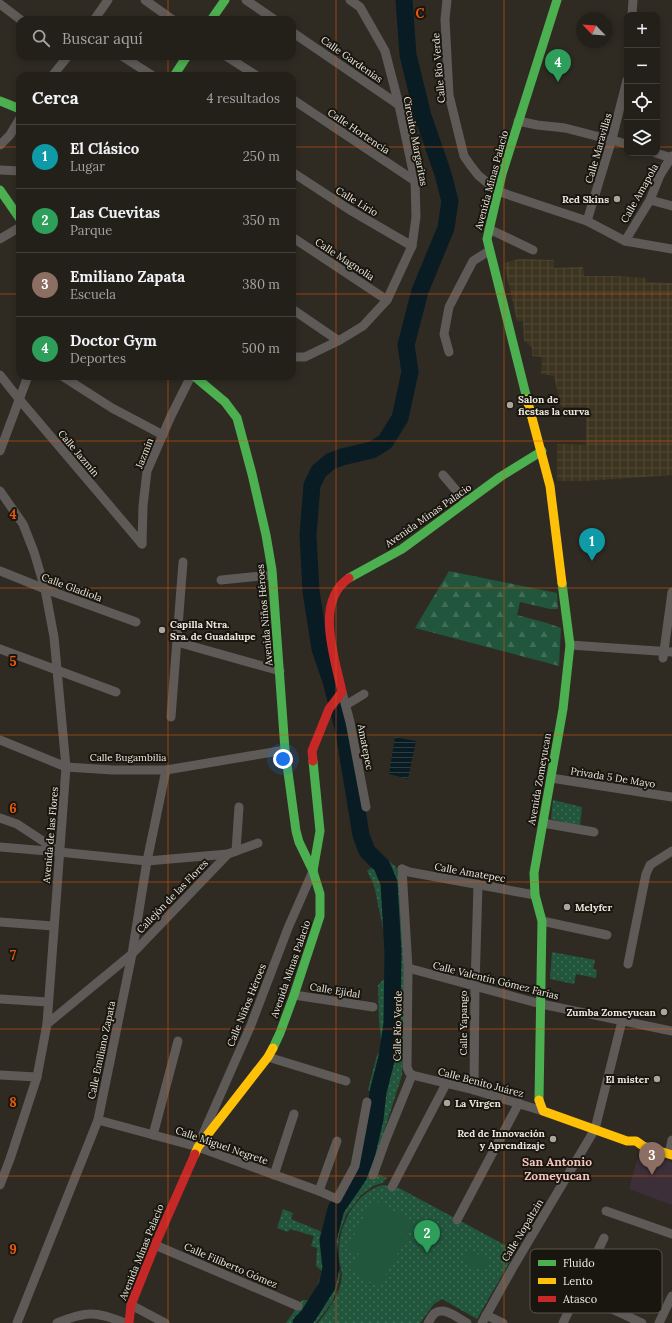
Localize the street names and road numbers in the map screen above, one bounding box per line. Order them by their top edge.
street label: Calle Río Verde [429,32,448,104]
street label: Calle Gardenias [318,33,386,86]
street label: Circuito Margaritas [400,95,431,187]
street label: Calle Hortencia [325,106,392,157]
street label: Calle Maravillas [582,111,615,185]
street label: Avenida Minas Palacio [472,129,511,232]
street label: Calle Amapola [618,161,661,225]
street label: Calle Lirio [333,184,380,219]
street label: Calle Magnolia [313,235,377,283]
street label: Calle Jazmín [55,427,102,479]
street label: Jazmín [132,436,156,471]
street label: Avenida Minas Palacio [382,481,474,551]
street label: Avenida Niños Héroes [254,563,276,667]
street label: Calle Gladiola [40,570,104,604]
street label: Amatepec [355,722,376,771]
street label: Avenida Zomeyucan [525,732,554,827]
street label: Calle Bugambilia [90,751,166,764]
street label: Privada 5 De Mayo [569,764,657,791]
street label: Avenida de las Flores [40,786,61,885]
street label: Callejón de las Flores [134,856,211,936]
street label: Calle Amatepec [433,860,506,885]
street label: Avenida Minas Palacio [267,918,313,1021]
street label: Calle Valentín Gómez Farías [432,959,561,1003]
street label: Calle Niños Héroes [224,961,269,1049]
street label: Calle Ejidal [309,980,361,1001]
street label: Calle Río Verde [390,990,405,1061]
street label: Calle Yapango [457,990,470,1056]
street label: Calle Emiliano Zapata [85,1000,118,1100]
street label: Calle Benito Juárez [437,1065,525,1100]
street label: Calle Miguel Negrete [174,1123,270,1168]
street label: Calle Nopaltzin [499,1197,546,1264]
street label: Avenida Minas Palacio [116,1202,167,1303]
street label: Calle Filiberto Gómez [182,1240,280,1291]

